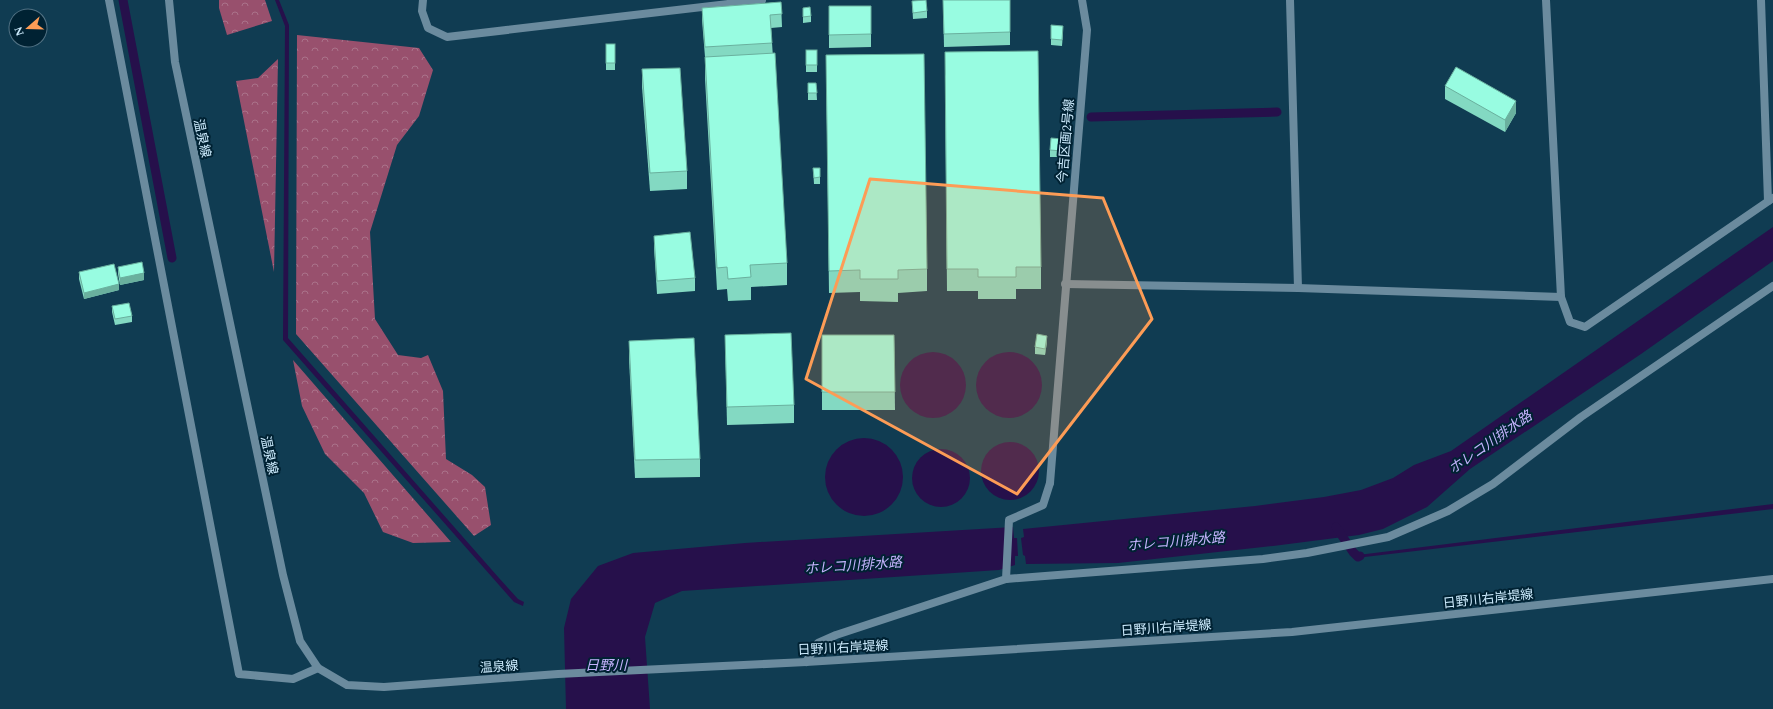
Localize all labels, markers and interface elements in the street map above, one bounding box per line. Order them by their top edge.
north arrow [8,8,48,48]
text: N [10,24,29,38]
street label: 今吉区画2号線 [1052,98,1080,184]
street label: 温泉線 [188,117,216,159]
water label: ホレコ川排水路 [1444,405,1537,479]
street label: 温泉線 [255,434,283,476]
water label: ホレコ川排水路 [1126,527,1227,556]
water label: ホレコ川排水路 [803,552,904,579]
street label: 日野川右岸堤線 [1442,584,1534,614]
street label: 日野川右岸堤線 [1120,615,1212,641]
street label: 日野川右岸堤線 [797,636,889,660]
water label: 日野川 [585,655,629,676]
street label: 温泉線 [479,656,519,678]

